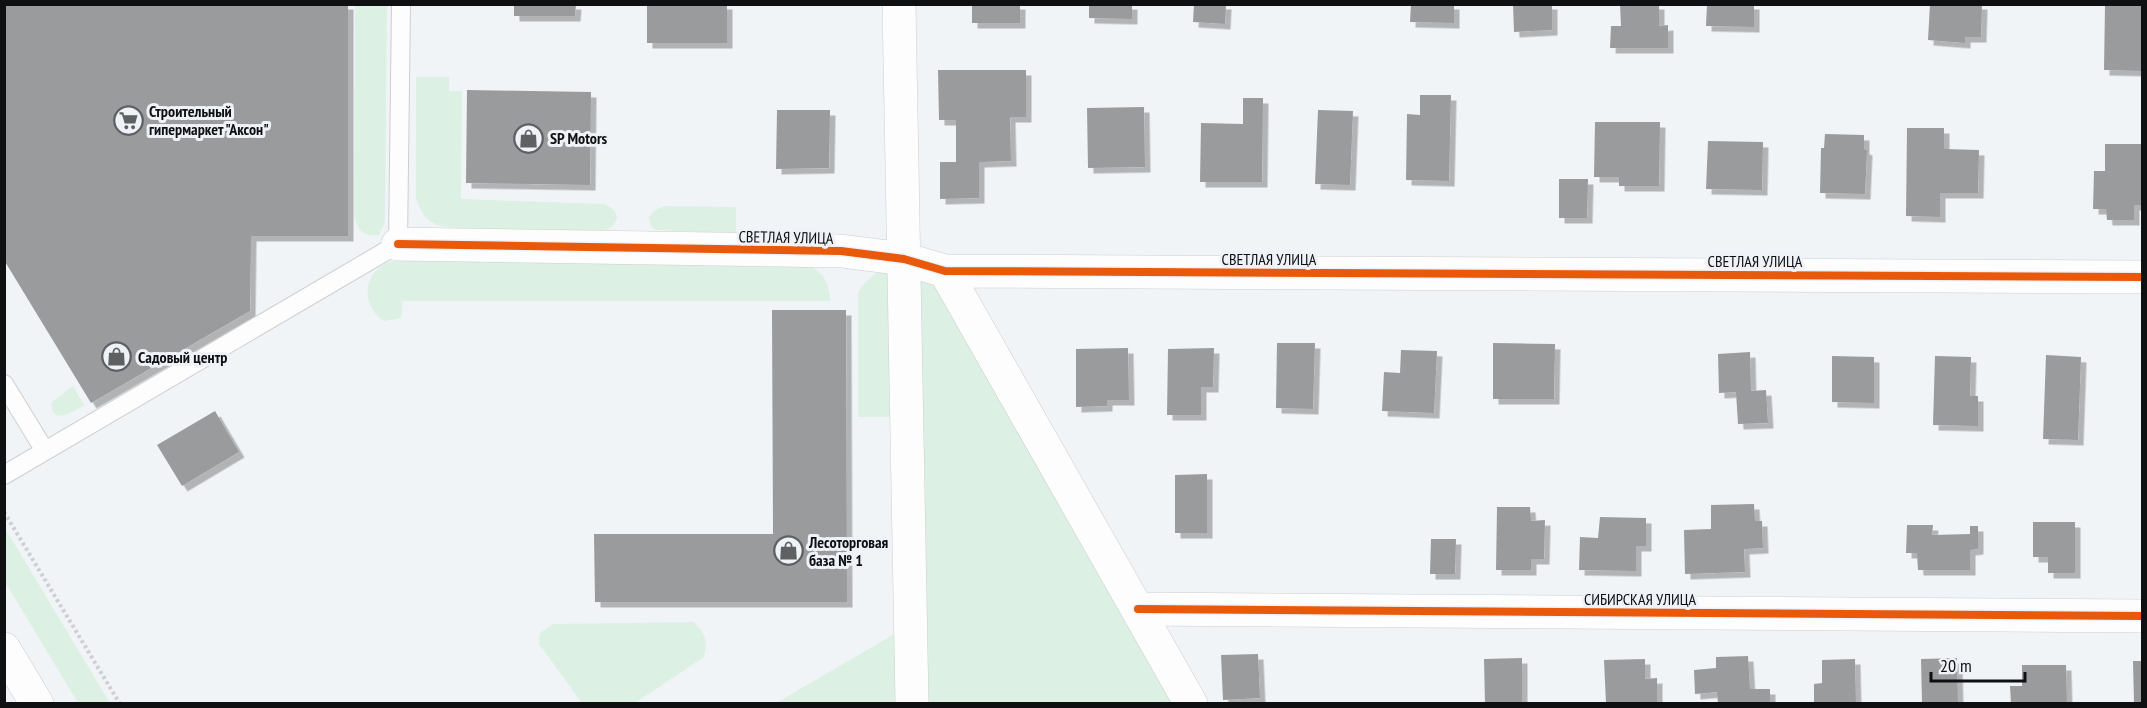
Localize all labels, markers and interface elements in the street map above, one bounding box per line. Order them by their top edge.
place label: Строительный гипермаркет "Аксон" [149,101,269,139]
supermarket icon: Строительный гипермаркет "Аксон" [112,104,144,136]
shop icon: SP Motors [513,122,545,154]
place label: SP Motors [550,128,608,148]
street label: СВЕТЛАЯ УЛИЦА [738,226,834,248]
street label: СВЕТЛАЯ УЛИЦА [1222,249,1317,269]
street label: СВЕТЛАЯ УЛИЦА [1708,251,1803,271]
shop icon: Садовый центр [101,341,133,373]
place label: Садовый центр [138,347,227,367]
place label: Лесоторговая база № 1 [808,532,889,570]
shop icon: Лесоторговая база № 1 [772,535,804,567]
street label: СИБИРСКАЯ УЛИЦА [1584,589,1697,609]
scale bar [1931,645,2026,683]
text: 20 m [1940,654,1972,677]

